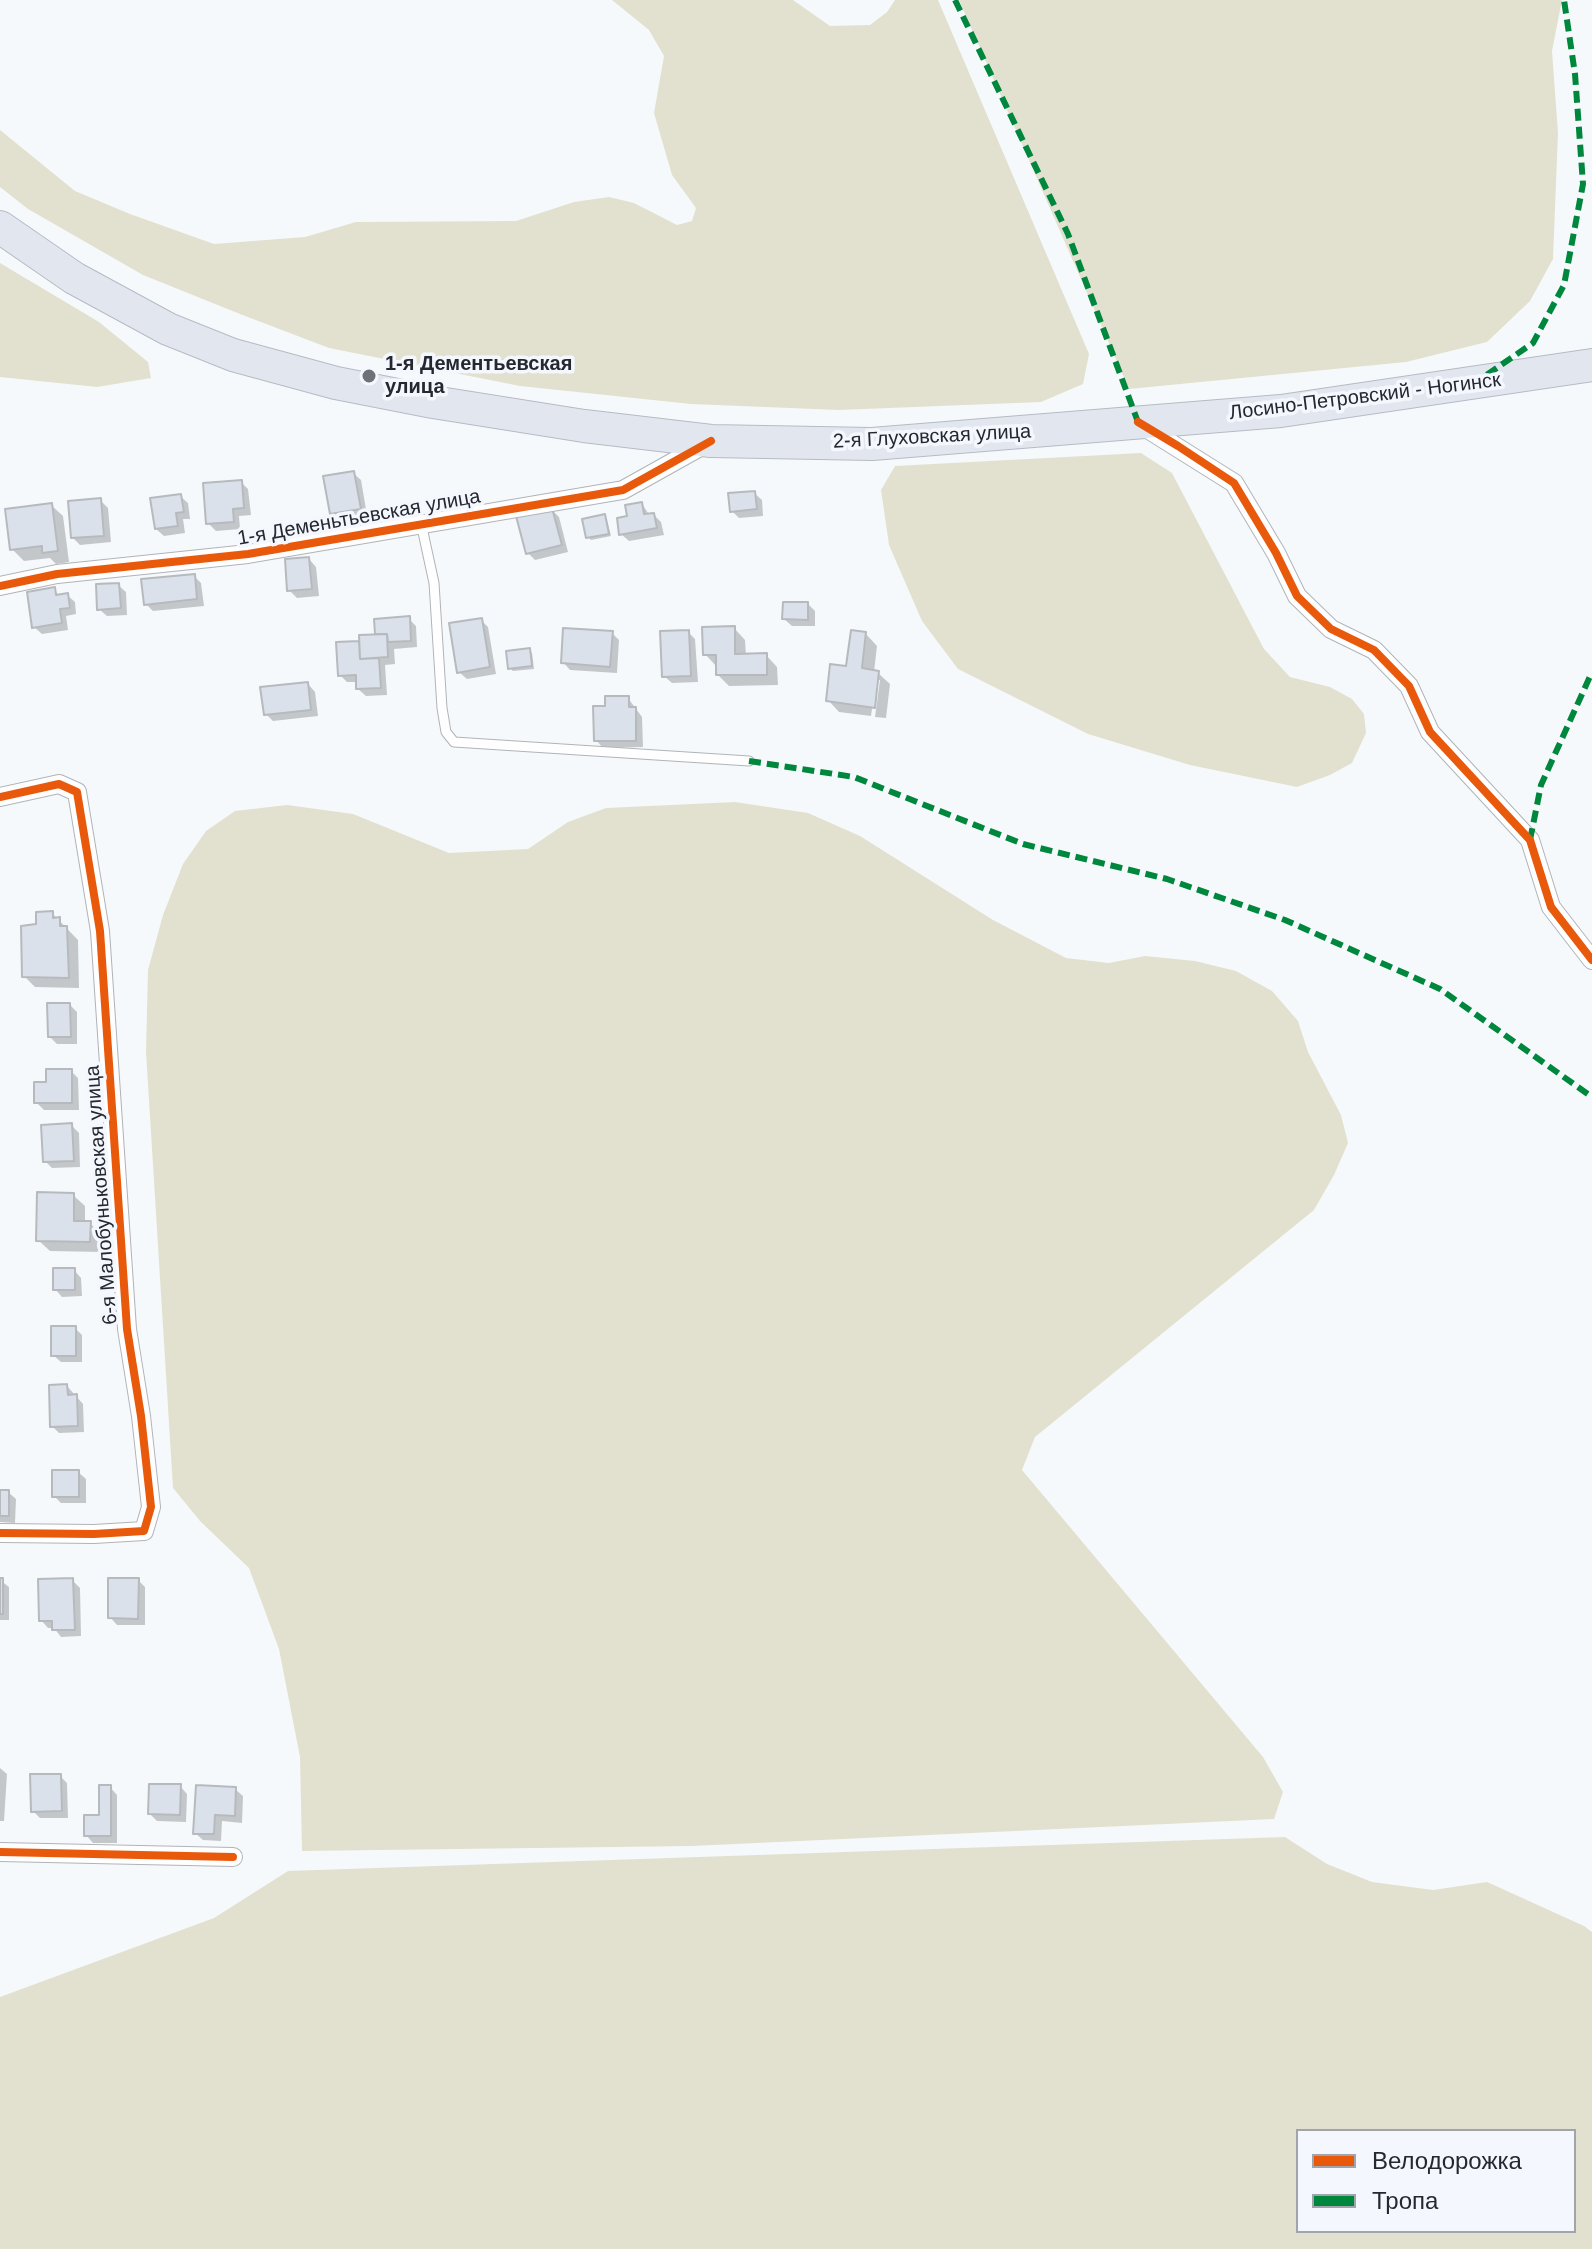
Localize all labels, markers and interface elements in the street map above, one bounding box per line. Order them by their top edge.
place label: 1-я Дементьевская улица [385,352,572,399]
marker: 1-я Дементьевская улица [360,367,378,385]
street label: Лосино-Петровский - Ногинск [1228,368,1502,426]
street label: 2-я Глуховская улица [832,420,1032,454]
street label: 1-я Деменьтьевская улица [236,485,482,551]
street label: 6-я Малобуньковская улица [81,1065,123,1325]
legend [1296,2129,1576,2233]
text: Велодорожка [1372,2147,1522,2174]
text: Тропа [1372,2187,1438,2214]

